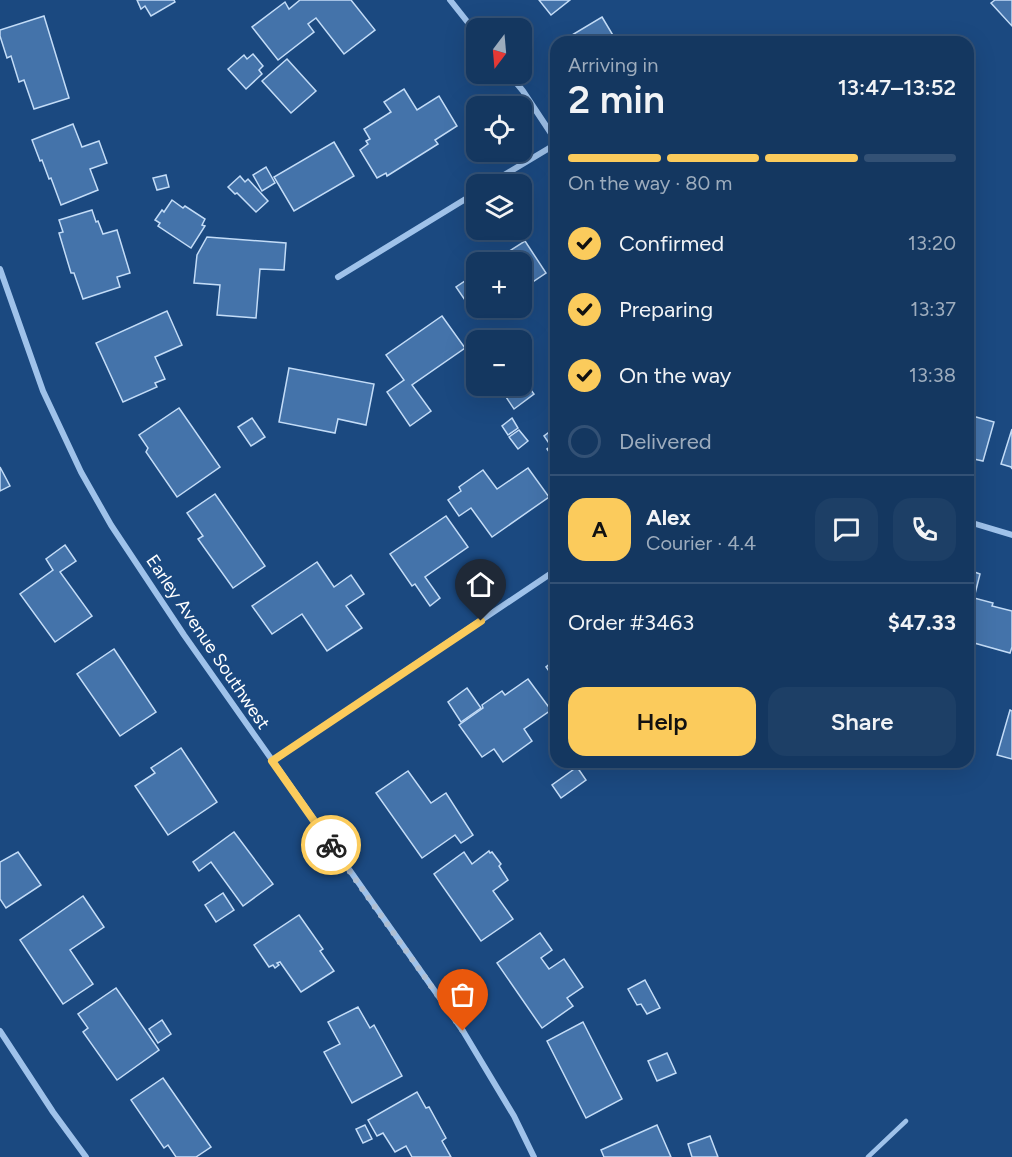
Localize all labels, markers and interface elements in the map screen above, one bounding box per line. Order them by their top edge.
north arrow [466,18,532,84]
map controls [466,18,532,396]
text: Arriving in [568,53,658,77]
text: 13:47–13:52 [838,74,956,101]
text: 2 min [568,76,665,123]
button: locate [466,96,532,162]
text: On the way · 80 m [568,171,732,195]
button: layers [466,174,532,240]
icon: check [568,227,601,260]
text: Confirmed [619,230,724,257]
text: 13:20 [908,231,956,255]
button: + [466,252,532,318]
icon: check [568,293,601,326]
text: Preparing [619,296,713,323]
text: 13:37 [910,297,956,321]
button: − [466,330,532,396]
icon: check [568,359,601,392]
text: On the way [619,362,731,389]
text: 13:38 [909,363,956,387]
text: Delivered [619,428,712,455]
button: chat [815,498,878,561]
button: phone [893,498,956,561]
text: Alex [646,504,691,531]
text: A [592,516,607,543]
text: Courier · 4.4 [646,531,756,555]
street label: Earley Avenue Southwest [141,551,275,734]
pin [455,559,506,621]
icon: home [464,568,497,601]
text: Order #3463 [568,609,694,636]
text: $47.33 [888,609,956,636]
button: Help [568,687,756,756]
button: Share [768,687,956,756]
courier [301,815,361,875]
icon: bike [315,829,348,862]
pin [437,969,488,1031]
icon: bag [446,978,479,1011]

